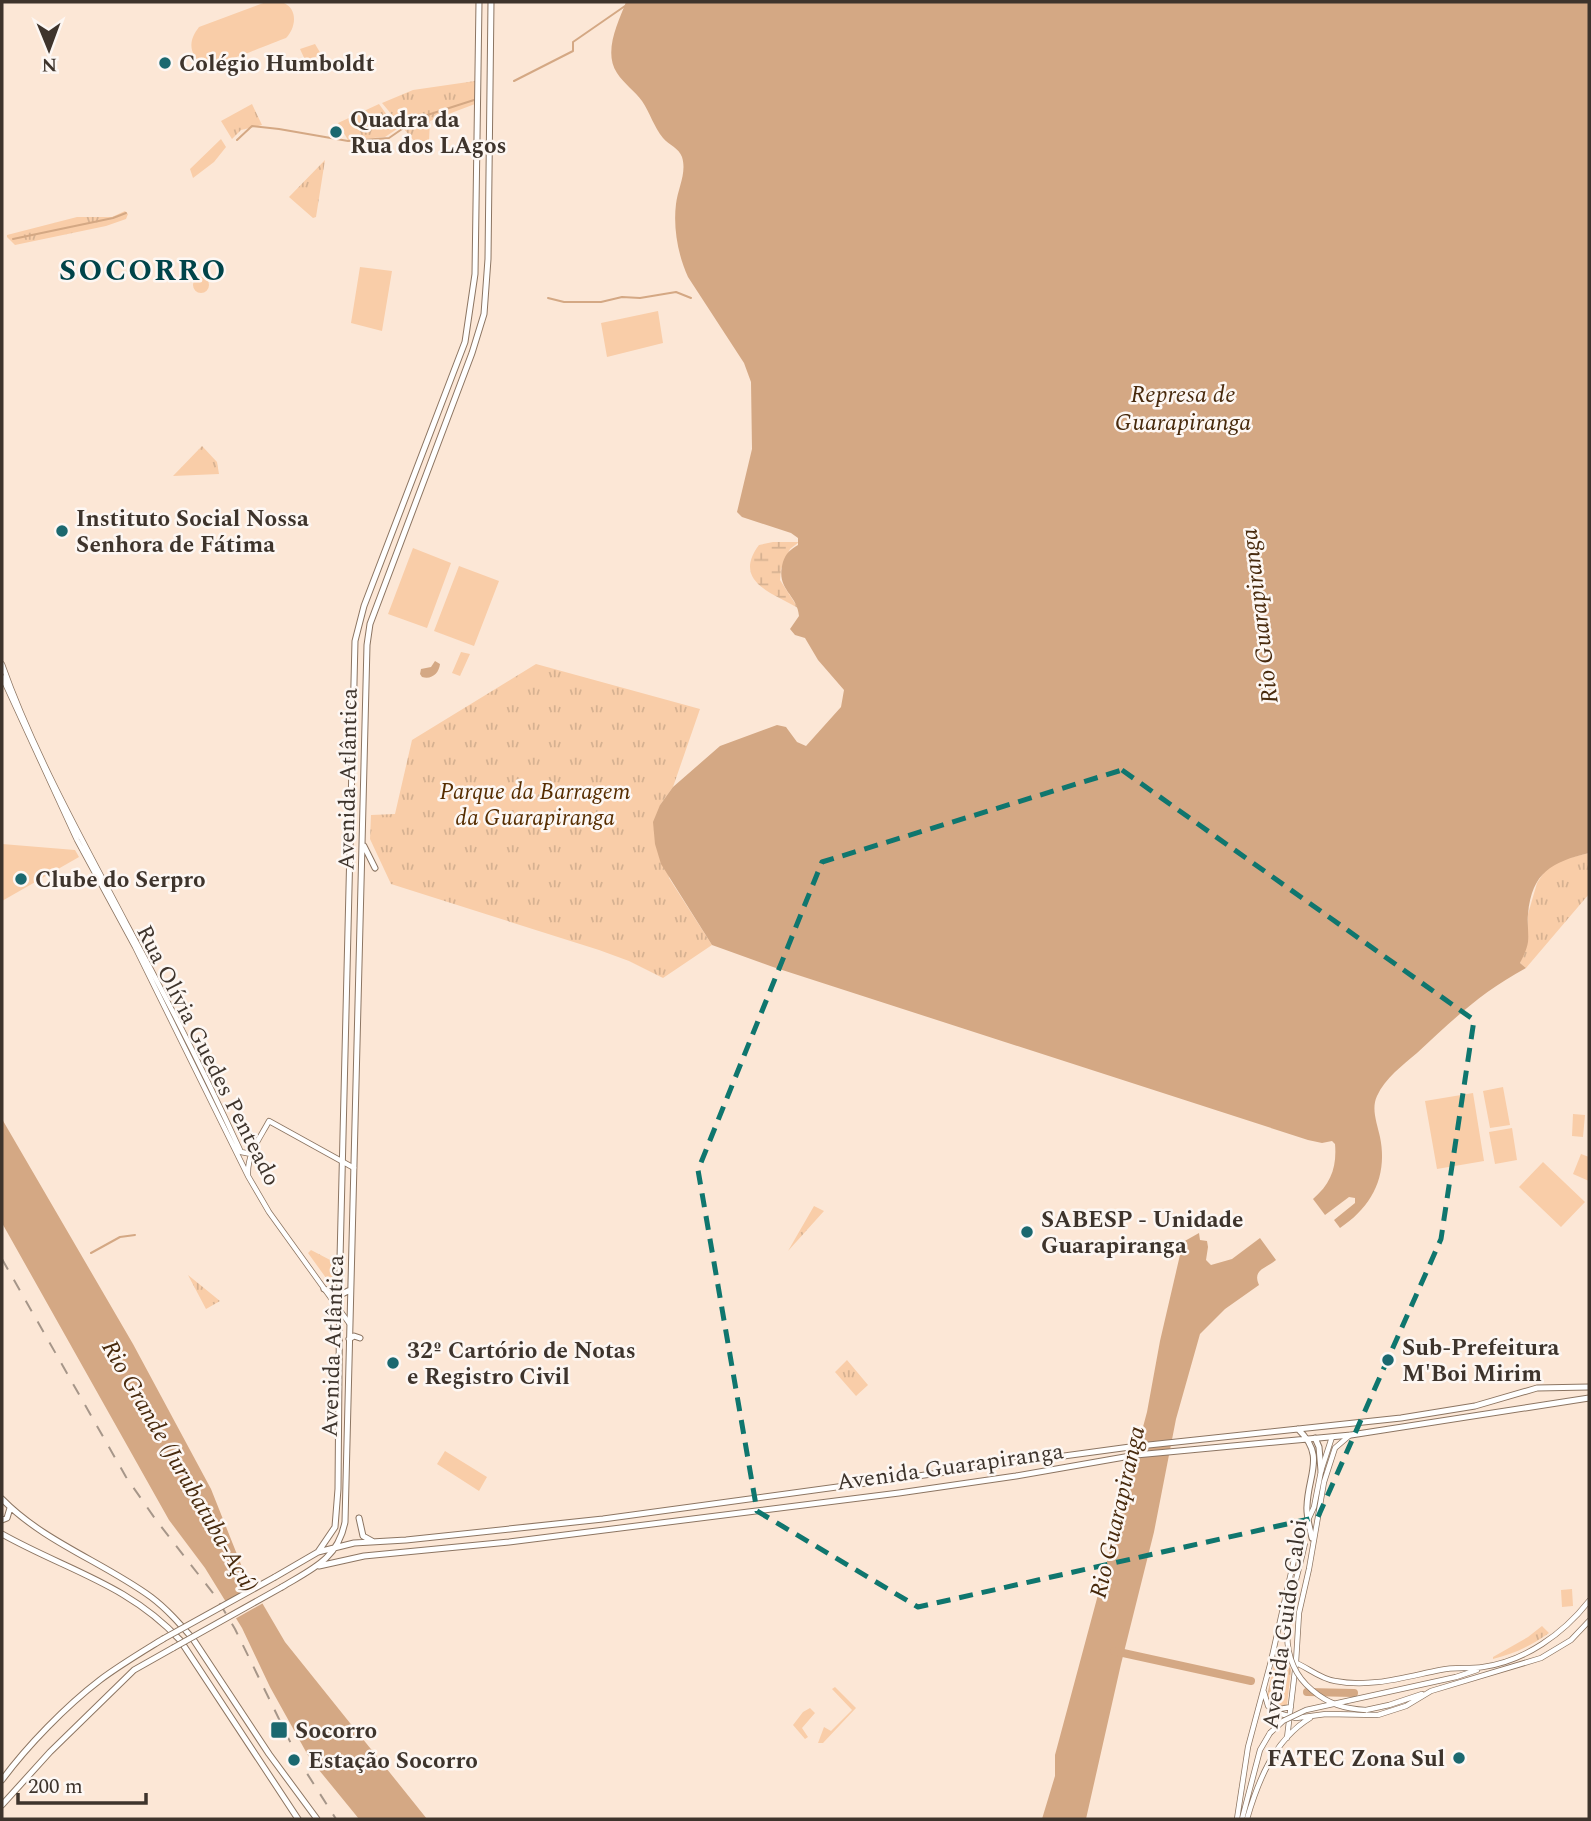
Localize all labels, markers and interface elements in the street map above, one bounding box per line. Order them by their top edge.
north arrow [14,14,84,84]
place label: Colégio Humboldt [179,47,375,82]
text: N [41,50,57,79]
marker: Colégio Humboldt [157,55,173,71]
place label: Quadra da Rua dos LAgos [350,103,507,164]
marker: Quadra da Rua dos LAgos [328,124,344,140]
district label: SOCORRO [59,248,227,294]
water label: Represa de Guarapiranga [1115,377,1251,441]
place label: Instituto Social Nossa Senhora de Fátima [76,502,309,563]
marker: Instituto Social Nossa Senhora de Fátima [54,523,70,539]
water label: Rio Guarapiranga [1231,526,1289,705]
street label: Avenida Atlântica [329,687,368,871]
park label: Parque da Barragem da Guarapiranga [439,775,631,836]
place label: Clube do Serpro [35,863,206,898]
marker: Clube do Serpro [13,871,29,887]
street label: Rua Olívia Guedes Penteado [126,919,289,1192]
place label: SABESP - Unidade Guarapiranga [1041,1203,1244,1264]
marker: SABESP - Unidade Guarapiranga [1019,1224,1035,1240]
street label: Avenida Atlântica [313,1254,354,1438]
place label: Sub-Prefeitura M'Boi Mirim [1402,1331,1560,1392]
water label: Rio Grande (Jurubatuba-Açú) [92,1334,266,1599]
place label: 32º Cartório de Notas e Registro Civil [407,1334,636,1395]
marker: Sub-Prefeitura M'Boi Mirim [1380,1352,1396,1368]
marker: 32º Cartório de Notas e Registro Civil [385,1355,401,1371]
water label: Rio Guarapiranga [1081,1422,1155,1602]
street label: Avenida Guarapiranga [834,1434,1066,1501]
street label: Avenida Guido Caloi [1253,1517,1318,1732]
place label: Socorro [295,1714,377,1749]
marker: Socorro [269,1720,289,1740]
place label: FATEC Zona Sul [1267,1742,1445,1777]
place label: Estação Socorro [308,1744,478,1779]
marker: FATEC Zona Sul [1451,1750,1467,1766]
marker: Estação Socorro [286,1752,302,1768]
scale bar [18,1762,145,1806]
text: 200 m [28,1771,83,1803]

